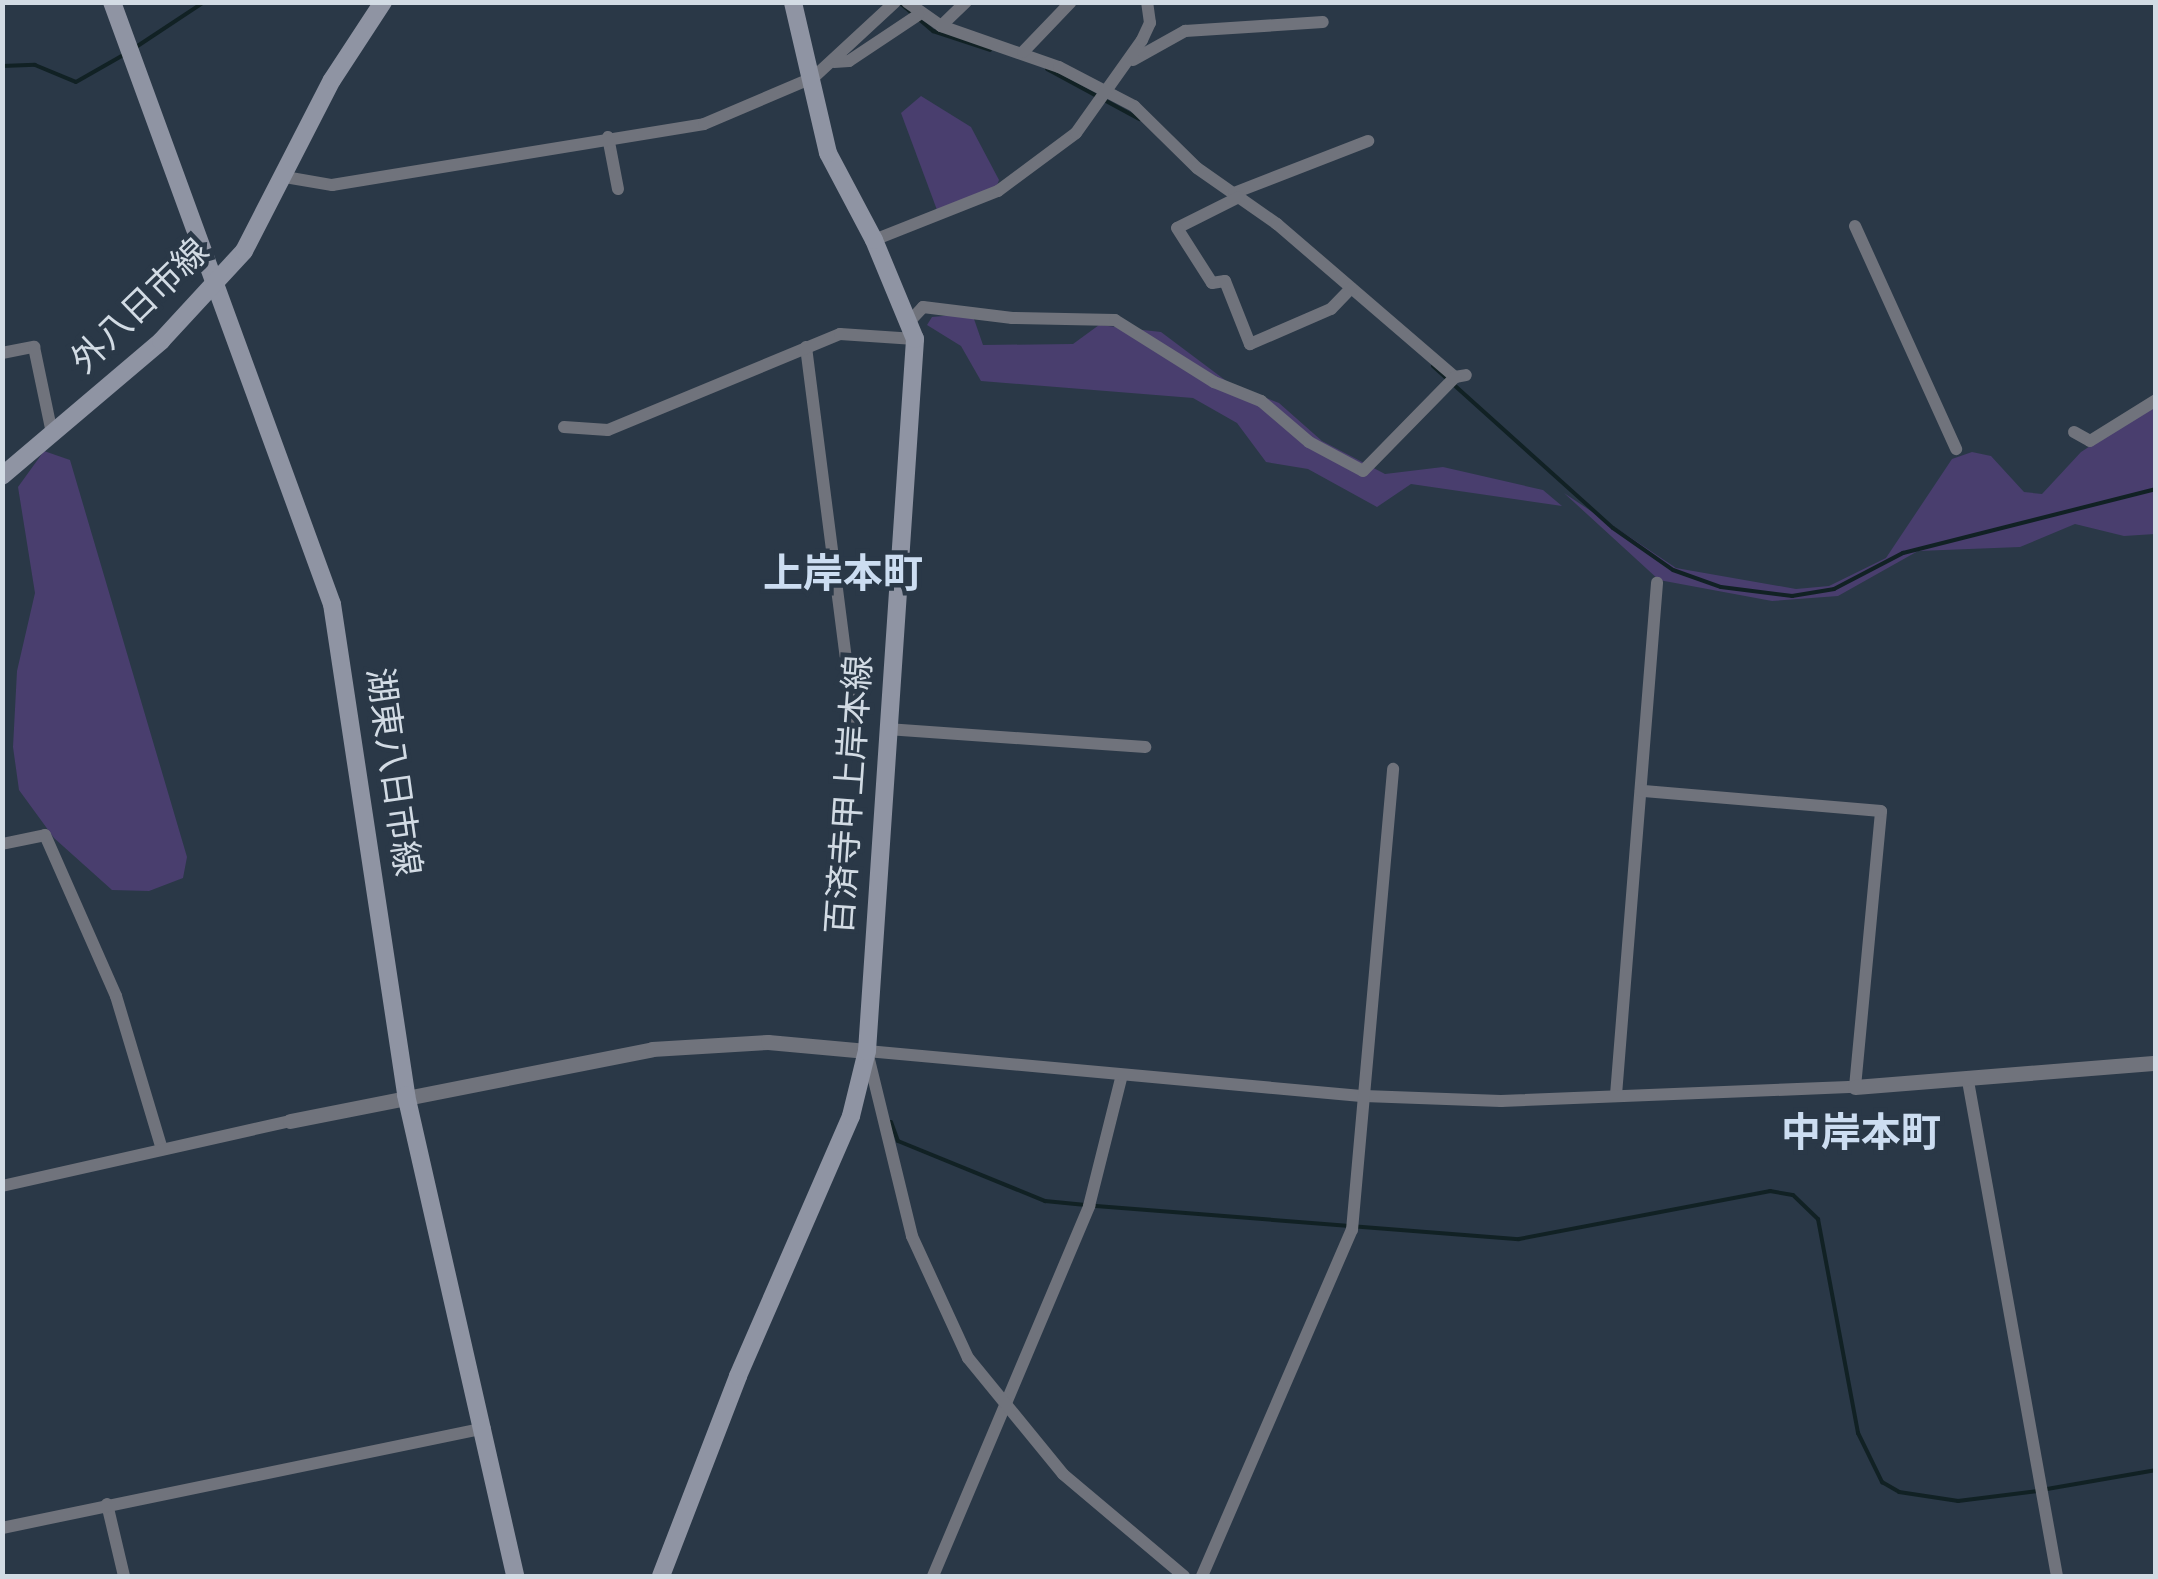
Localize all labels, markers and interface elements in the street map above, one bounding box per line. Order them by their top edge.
street label: 外八日市線 [63,231,219,383]
district label: 上岸本町 [763,551,923,599]
street label: 百済寺甲上岸本線 [820,654,882,936]
street label: 湖東八日市線 [357,665,427,879]
district label: 中岸本町 [1781,1110,1941,1158]

